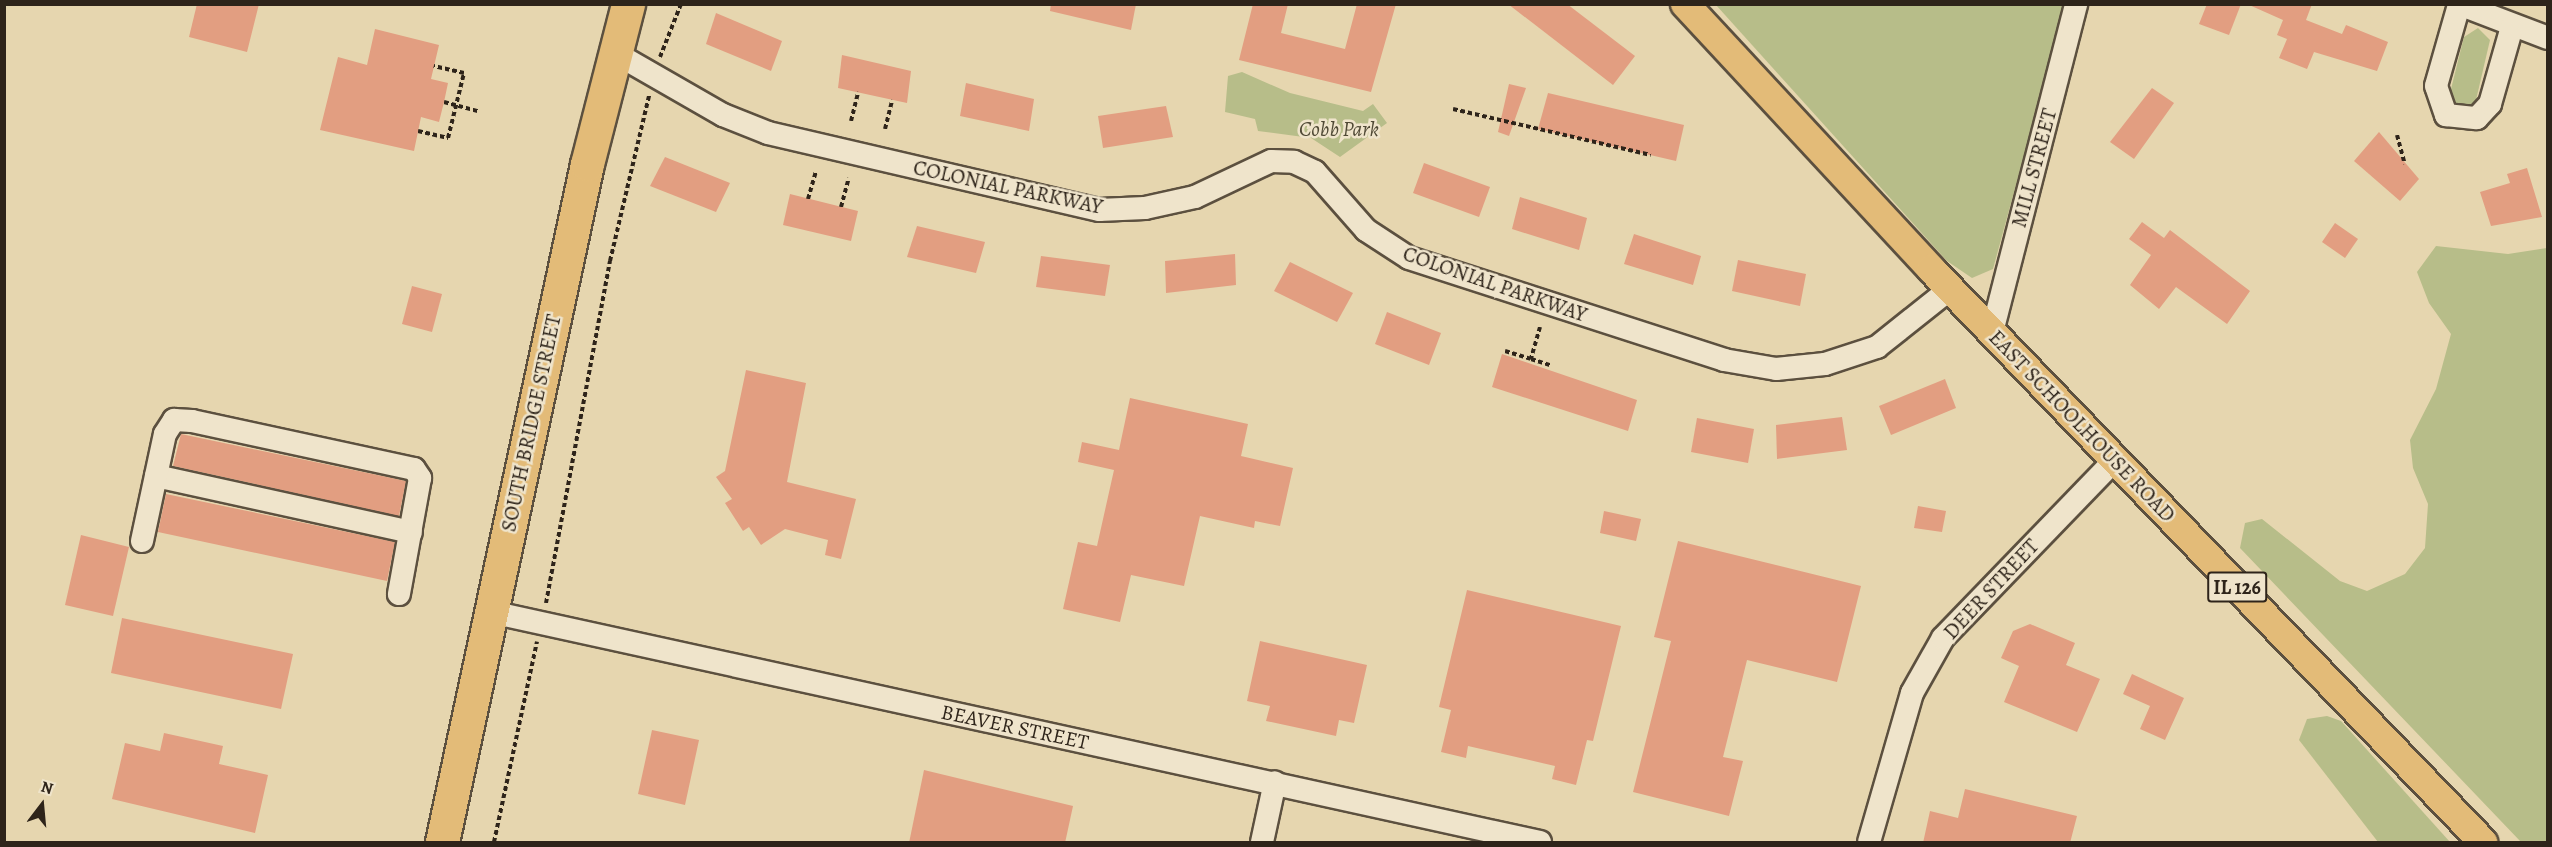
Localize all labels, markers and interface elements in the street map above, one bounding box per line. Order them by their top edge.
street label: MILL STREET [2006,106,2062,230]
park label: Cobb Park [1299,116,1379,142]
street label: COLONIAL PARKWAY [911,155,1105,219]
street label: COLONIAL PARKWAY [1400,241,1590,327]
street label: SOUTH BRIDGE STREET [496,312,566,534]
street label: EAST SCHOOLHOUSE ROAD [1984,325,2180,527]
street label: DEER STREET [1938,533,2044,645]
road number: IL 126 [2207,570,2267,604]
street label: BEAVER STREET [939,699,1091,755]
north arrow [12,775,72,835]
text: N [38,776,56,800]

